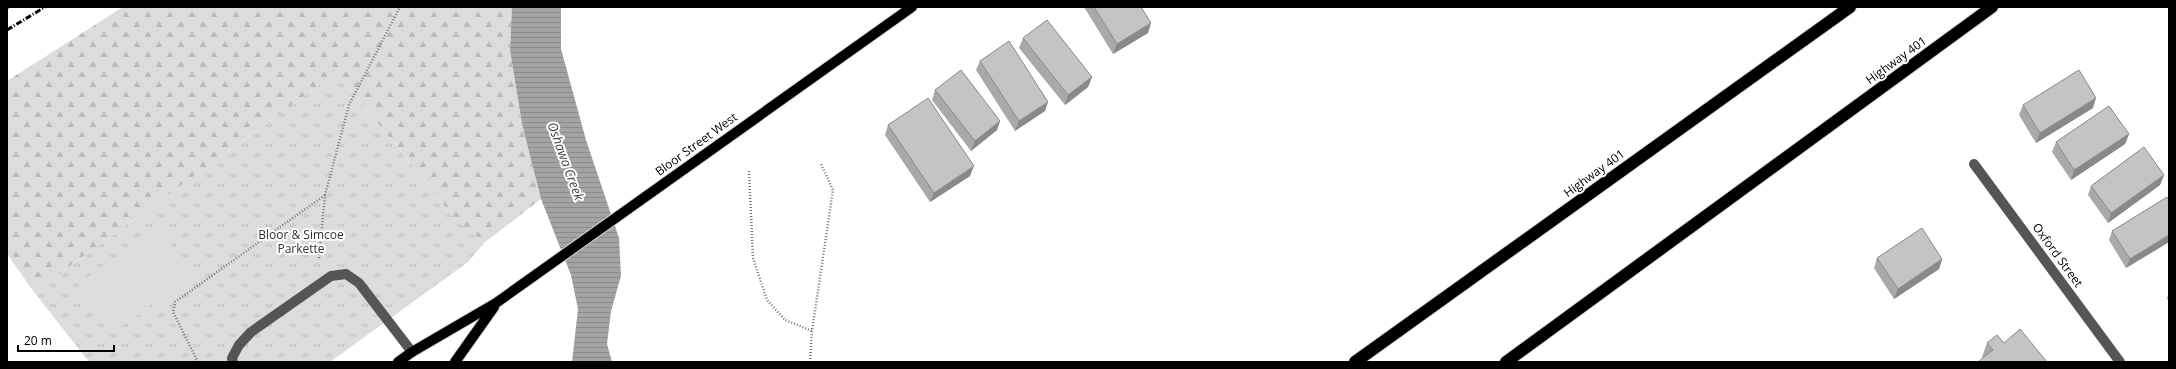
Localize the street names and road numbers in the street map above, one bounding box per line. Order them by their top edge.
street label: Highway 401 [1862,32,1930,88]
street label: Bloor Street West [651,108,741,180]
street label: Highway 401 [1560,145,1628,201]
street label: Oxford Street [2029,219,2087,291]

